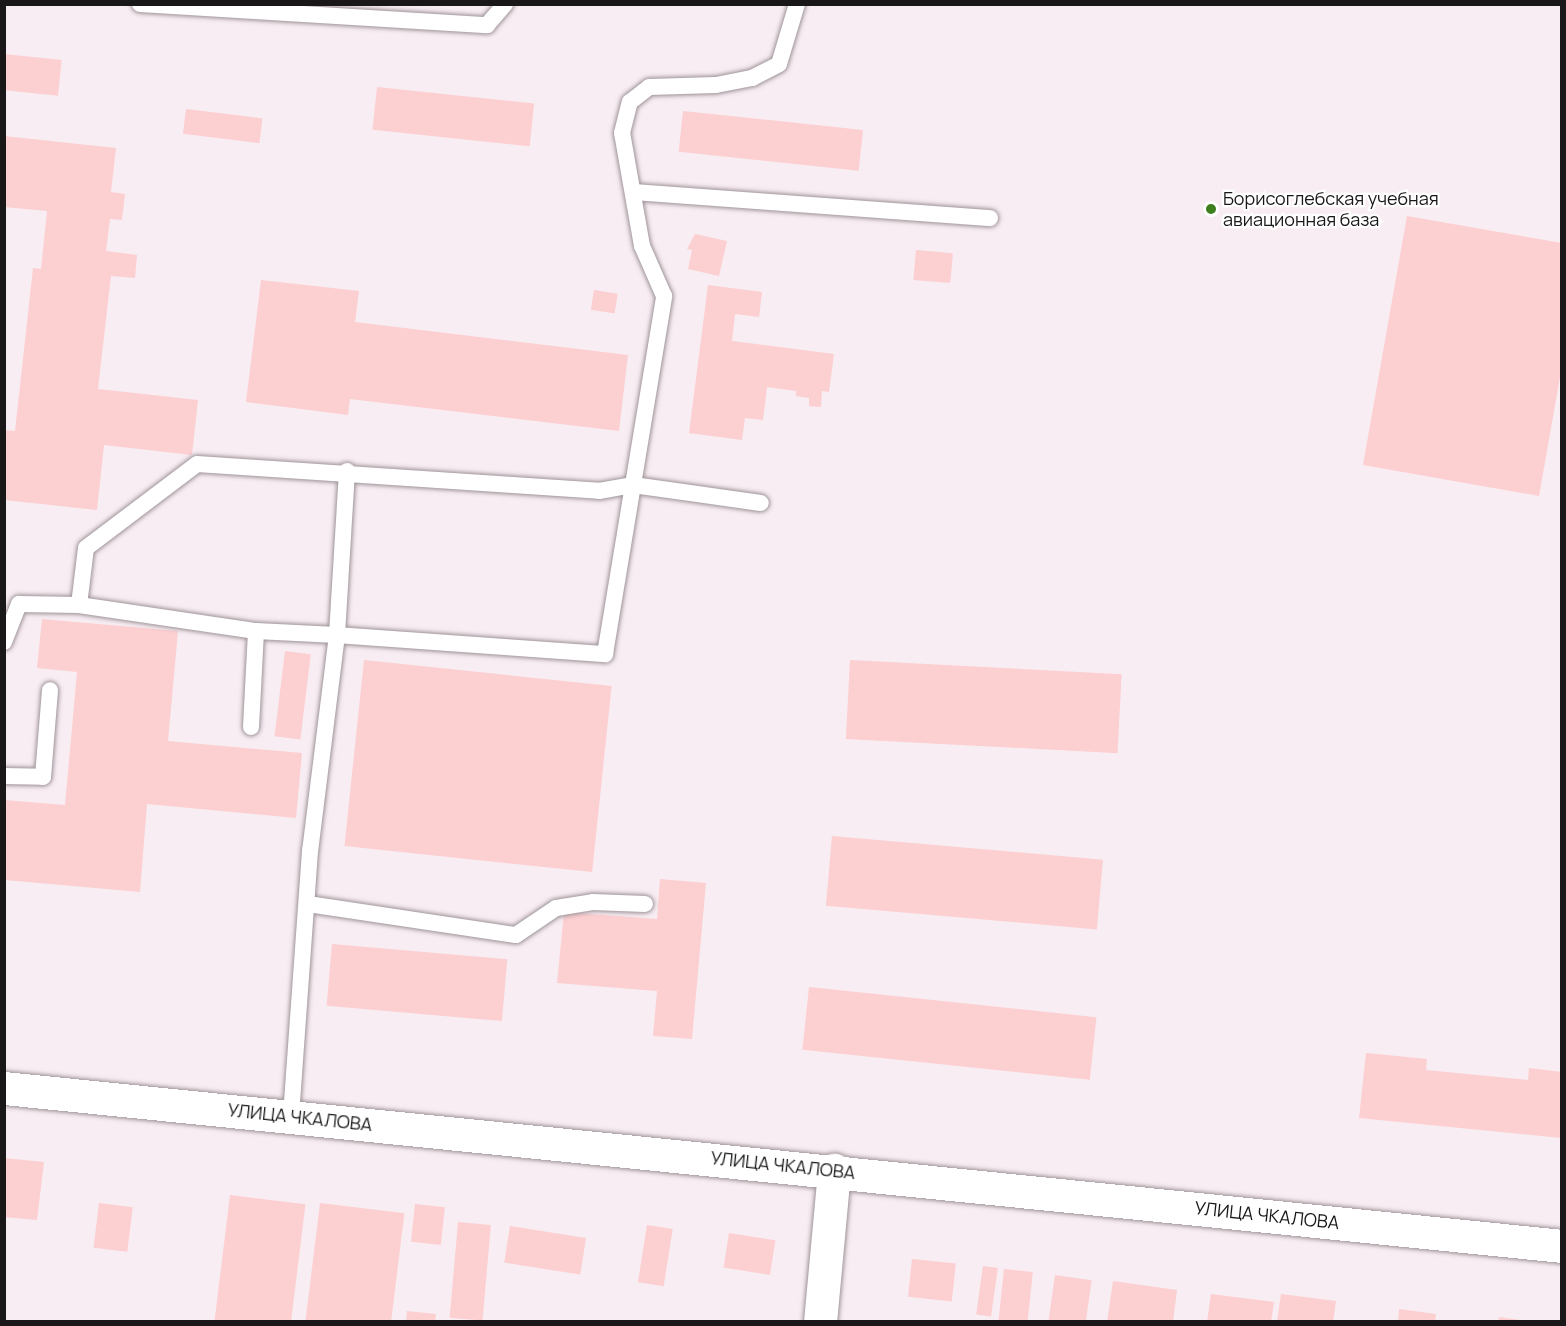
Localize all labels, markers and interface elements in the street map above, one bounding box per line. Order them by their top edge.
place label: Борисоглебская учебная авиационная база [1223,188,1439,230]
marker: Борисоглебская учебная авиационная база [1204,202,1218,216]
street label: УЛИЦА ЧКАЛОВА [227,1099,373,1135]
street label: УЛИЦА ЧКАЛОВА [710,1147,856,1183]
street label: УЛИЦА ЧКАЛОВА [1194,1197,1340,1233]

